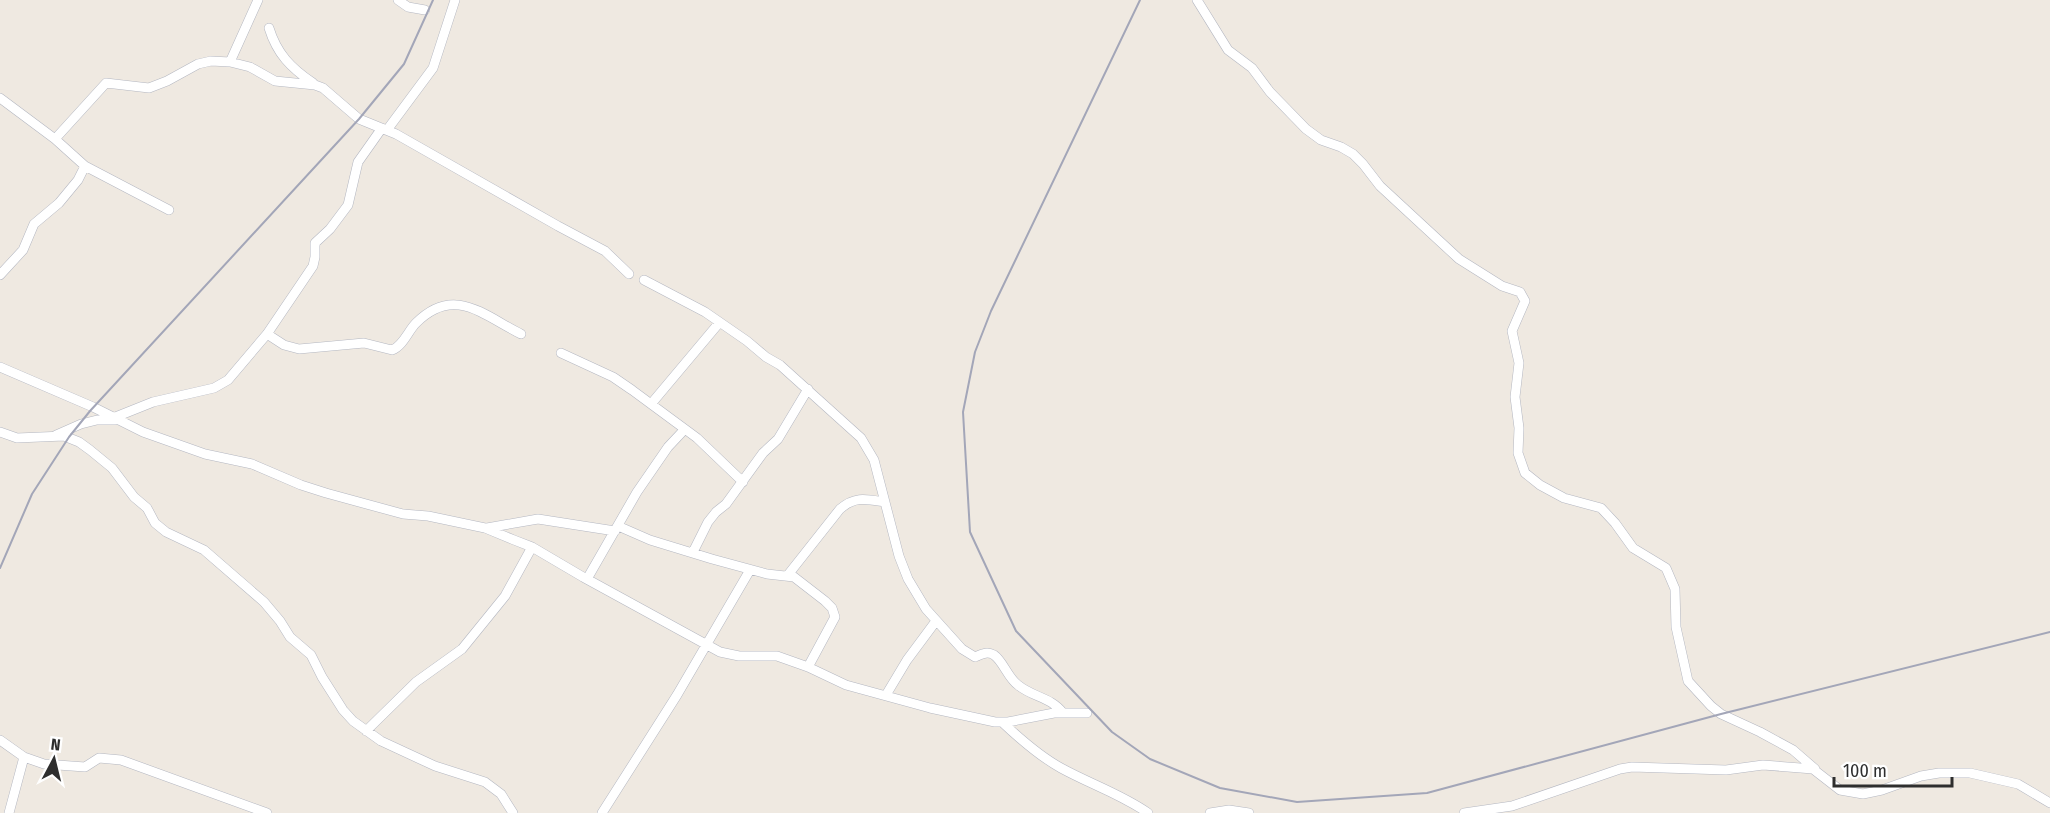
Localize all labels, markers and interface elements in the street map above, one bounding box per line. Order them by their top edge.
north arrow [24,729,84,789]
text: N [50,735,62,755]
scale bar [1834,750,1952,788]
text: 100 m [1843,760,1887,782]

